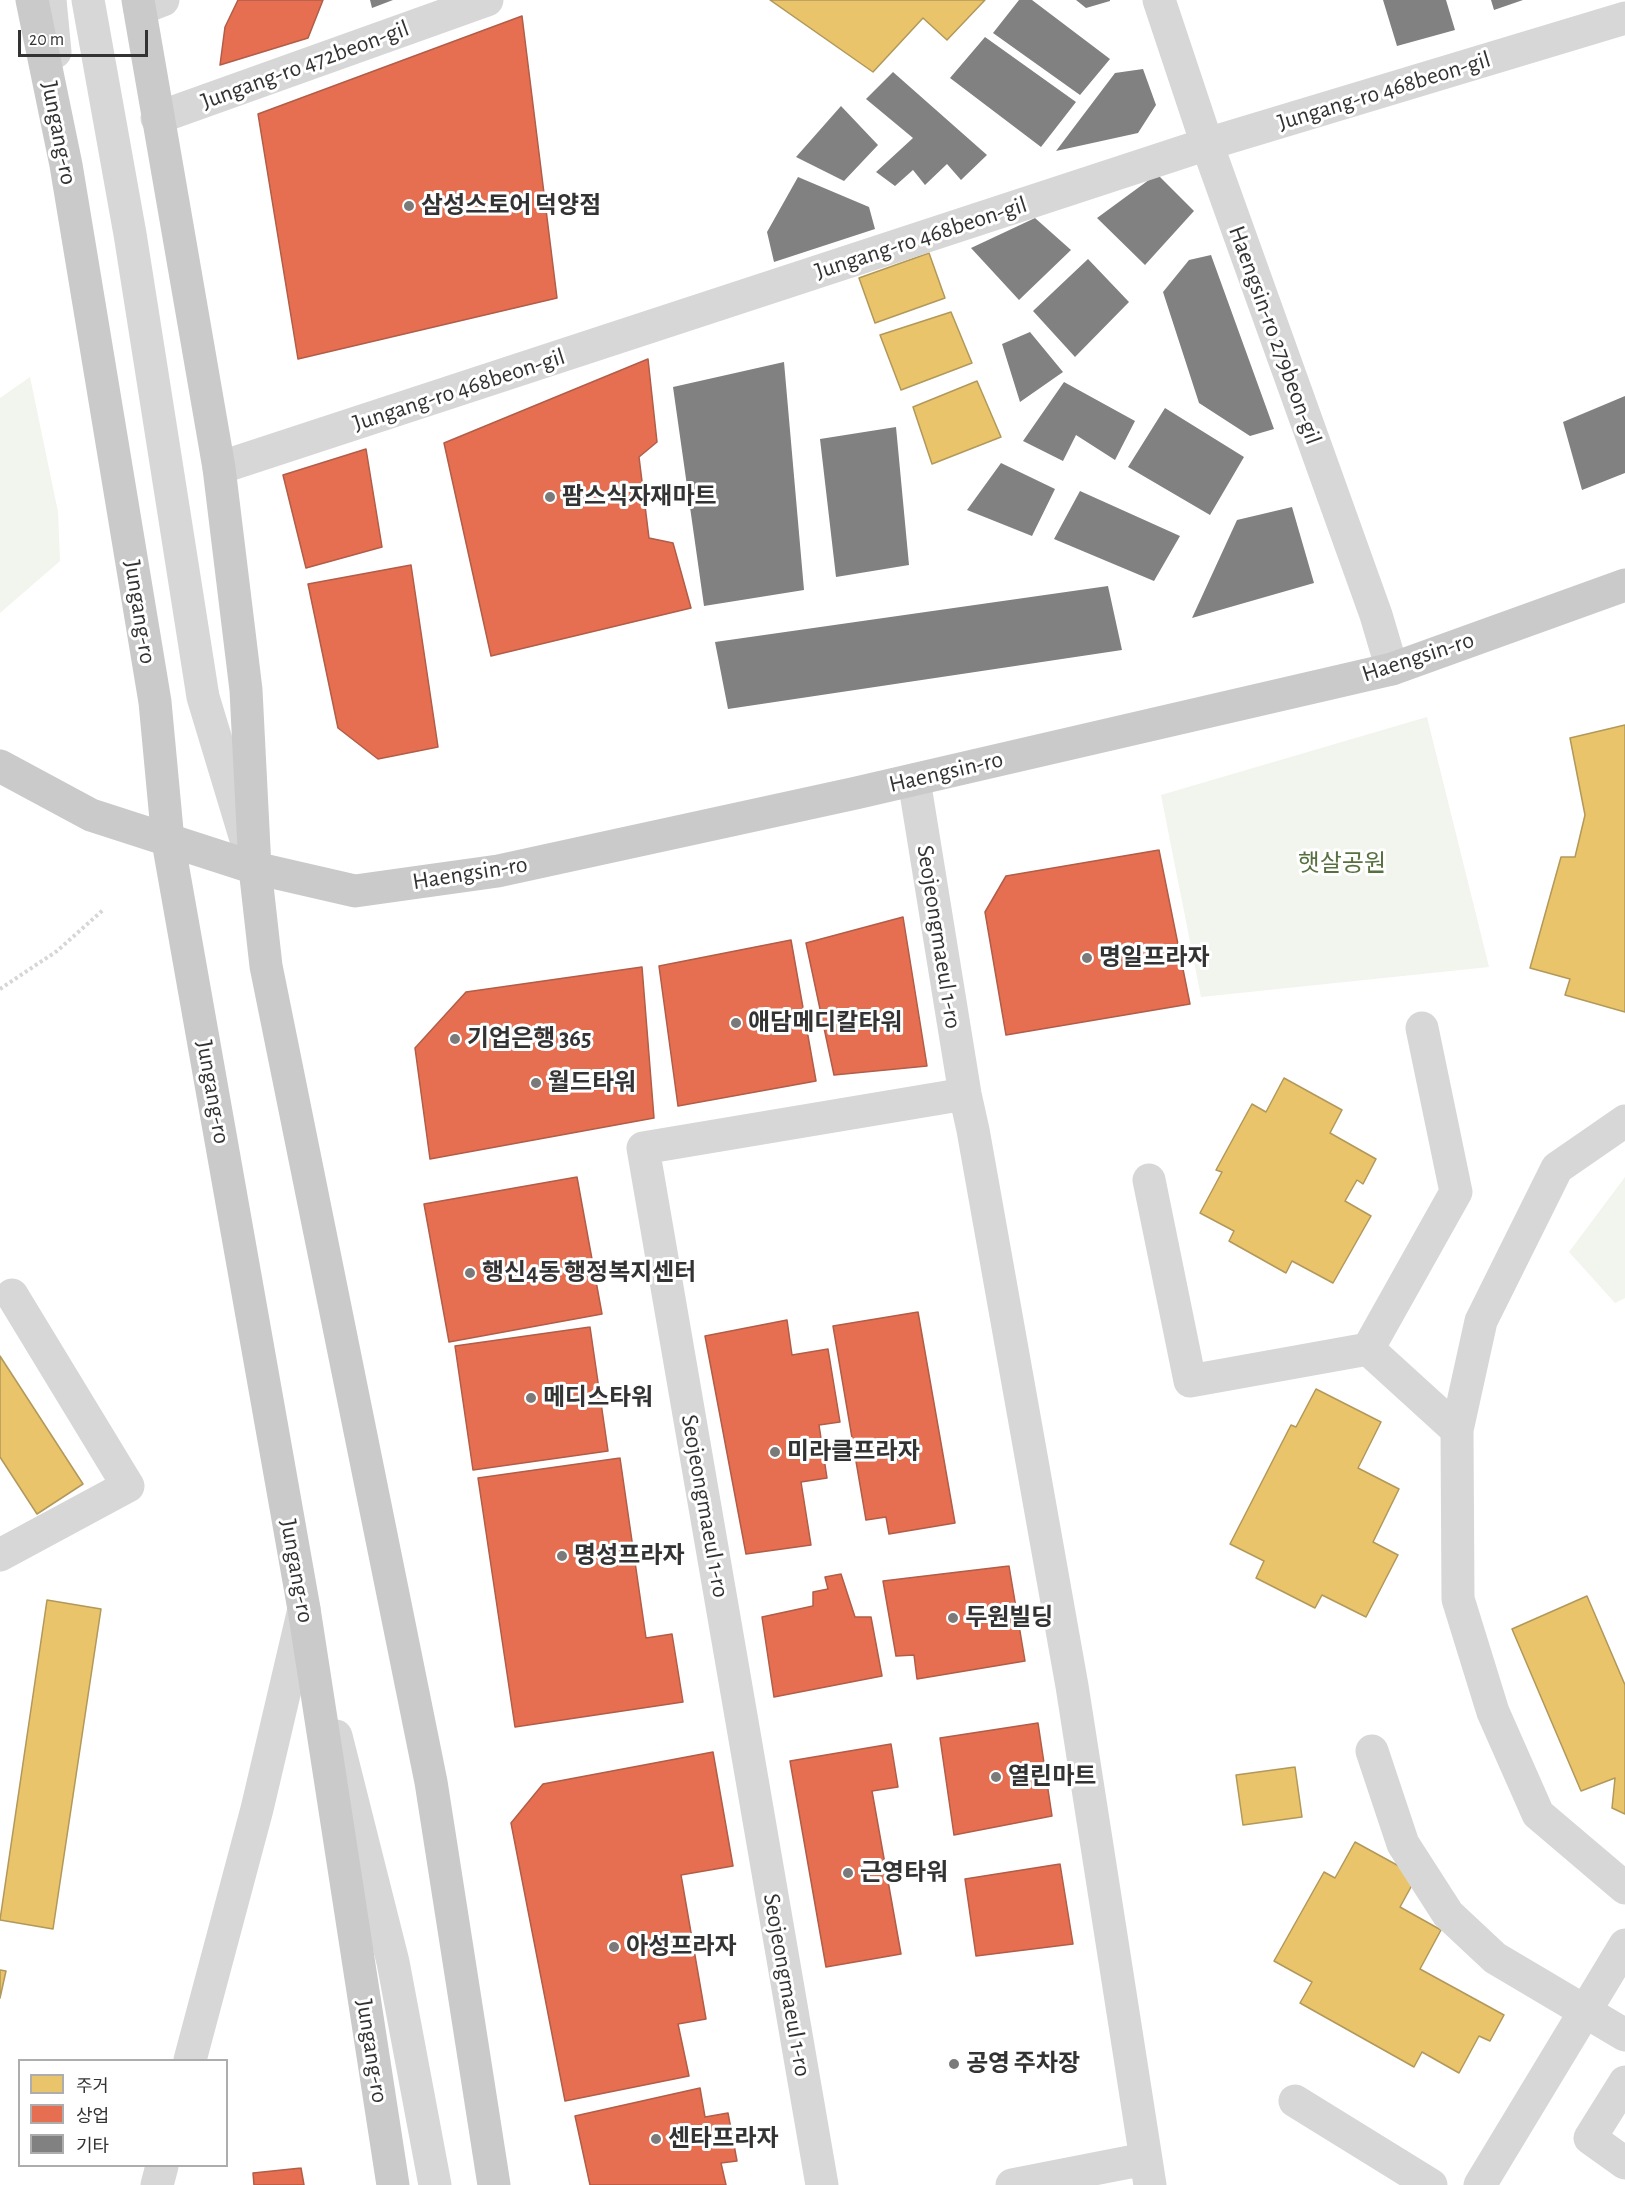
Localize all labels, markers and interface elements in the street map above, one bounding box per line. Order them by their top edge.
street label: Jungang-ro 472beon-gil [197,14,413,116]
scale bar [21,18,152,56]
text: 20 m [29,31,64,49]
street label: Jungang-ro 468beon-gil [1274,45,1494,137]
street label: Jungang-ro [35,79,83,187]
street label: Jungang-ro 468beon-gil [811,190,1031,286]
place label: 삼성스토어 덕양점 [421,192,601,220]
marker: 삼성스토어 덕양점 [402,199,416,213]
street label: Haengsin-ro 279beon-gil [1222,222,1328,448]
street label: Jungang-ro 468beon-gil [349,342,569,438]
place label: 팜스식자재마트 [562,483,717,511]
marker: 팜스식자재마트 [543,490,557,504]
street label: Jungang-ro [118,558,162,666]
street label: Haengsin-ro [1358,625,1478,689]
street label: Haengsin-ro [886,745,1006,799]
street label: Seojeongmaeul 1-ro [910,843,968,1031]
street label: Haengsin-ro [410,850,530,896]
park label: 햇살공원 [1298,850,1386,878]
place label: 명일프라자 [1099,944,1209,972]
marker: 명일프라자 [1080,951,1094,965]
place label: 애담메디칼타워 [748,1009,903,1037]
marker: 애담메디칼타워 [729,1016,743,1030]
place label: 기업은행 365 [467,1025,591,1053]
marker: 기업은행 365 [448,1032,462,1046]
street label: Jungang-ro [190,1038,236,1146]
place label: 월드타워 [548,1069,636,1097]
marker: 월드타워 [529,1076,543,1090]
place label: 행신4동 행정복지센터 [482,1259,696,1287]
marker: 행신4동 행정복지센터 [463,1266,477,1280]
place label: 메디스타워 [543,1384,653,1412]
marker: 메디스타워 [524,1391,538,1405]
street label: Seojeongmaeul 1-ro [675,1412,735,1600]
place label: 미라클프라자 [787,1438,919,1466]
marker: 미라클프라자 [768,1445,782,1459]
street label: Jungang-ro [274,1517,320,1625]
place label: 명성프라자 [574,1542,684,1570]
marker: 명성프라자 [555,1549,569,1563]
place label: 두원빌딩 [965,1604,1053,1632]
marker: 두원빌딩 [946,1611,960,1625]
place label: 열린마트 [1008,1763,1096,1791]
marker: 열린마트 [989,1770,1003,1784]
place label: 근영타워 [860,1859,948,1887]
marker: 근영타워 [841,1866,855,1880]
street label: Seojeongmaeul 1-ro [757,1891,817,2079]
place label: 아성프라자 [626,1933,736,1961]
marker: 아성프라자 [607,1940,621,1954]
street label: Jungang-ro [350,1997,394,2105]
place label: 공영 주차장 [966,2050,1080,2078]
marker: 공영 주차장 [947,2057,961,2071]
legend [18,2059,228,2167]
text: 주거 [76,2078,109,2096]
text: 상업 [76,2108,109,2126]
place label: 센타프라자 [668,2125,778,2153]
marker: 센타프라자 [649,2132,663,2146]
text: 기타 [76,2138,109,2156]

